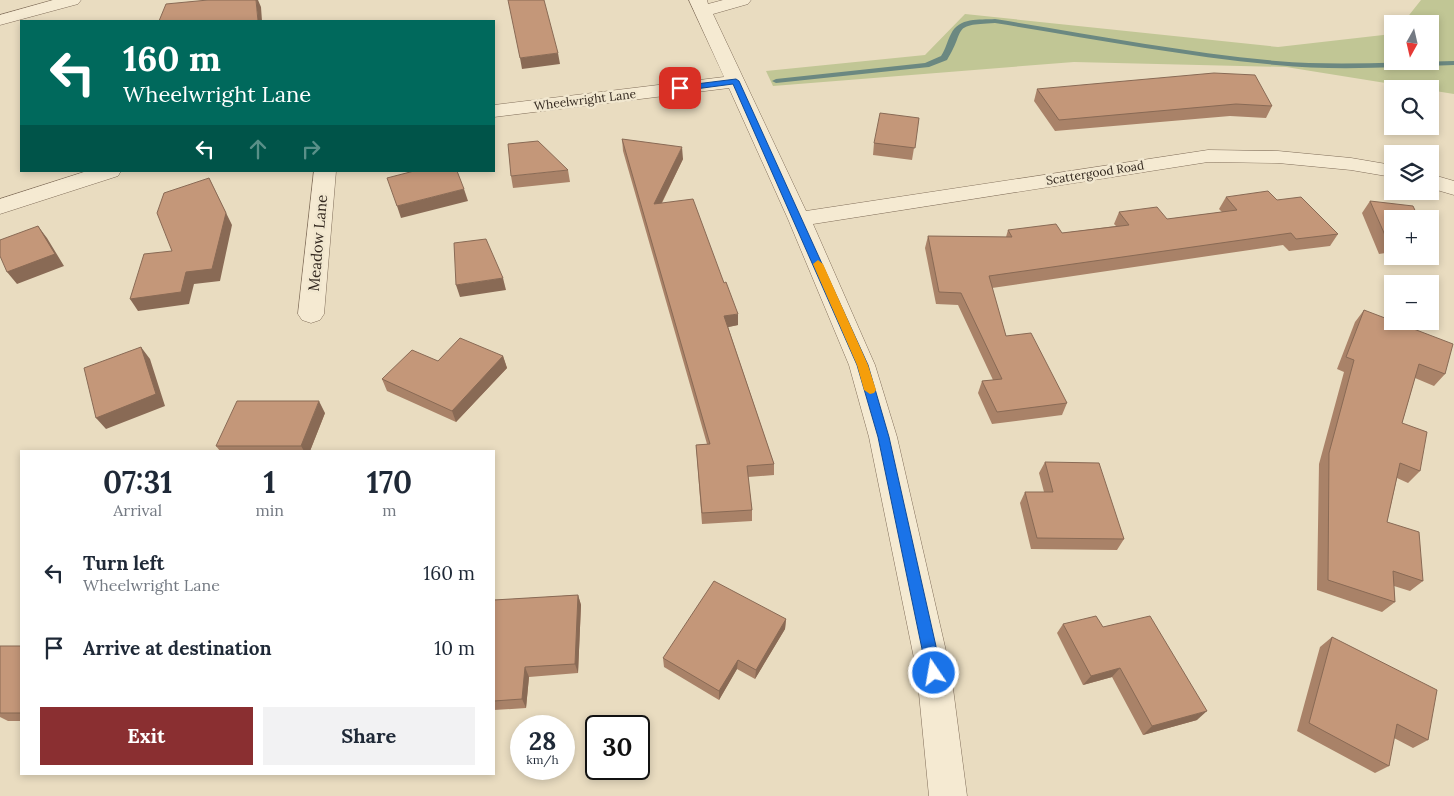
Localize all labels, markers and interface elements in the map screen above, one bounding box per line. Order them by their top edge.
north arrow [1384,15,1439,70]
map controls [1384,15,1439,330]
text: 160 m [123,36,221,81]
icon: left [40,40,105,105]
pin [659,67,701,109]
icon: arrive [666,74,694,102]
text: Wheelwright Lane [123,80,311,108]
button: search [1384,80,1439,135]
street label: Wheelwright Lane [533,86,637,113]
icon: left [191,135,219,163]
icon: ahead [244,135,272,163]
icon: right [297,135,325,163]
button: layers [1384,145,1439,200]
street label: Scattergood Road [1045,157,1145,188]
street label: Meadow Lane [304,194,331,292]
button: + [1384,210,1439,265]
button: − [1384,275,1439,330]
text: 07:31 [103,463,173,501]
text: 1 [264,463,276,501]
text: 170 [367,463,412,501]
text: Arrival [113,500,162,520]
text: min [255,500,284,520]
text: m [382,500,397,520]
text: Turn left [83,551,164,575]
icon: left [40,559,68,587]
text: 160 m [423,561,475,585]
text: Wheelwright Lane [83,575,220,595]
icon: arrive [40,634,68,662]
text: Arrive at destination [83,636,272,660]
text: 10 m [434,636,475,660]
position arrow [907,646,959,698]
button: Exit [40,707,253,765]
button: Share [263,707,475,765]
speed limit sign: 30 [585,715,650,780]
text: 28 [529,725,556,757]
text: km/h [526,752,559,767]

